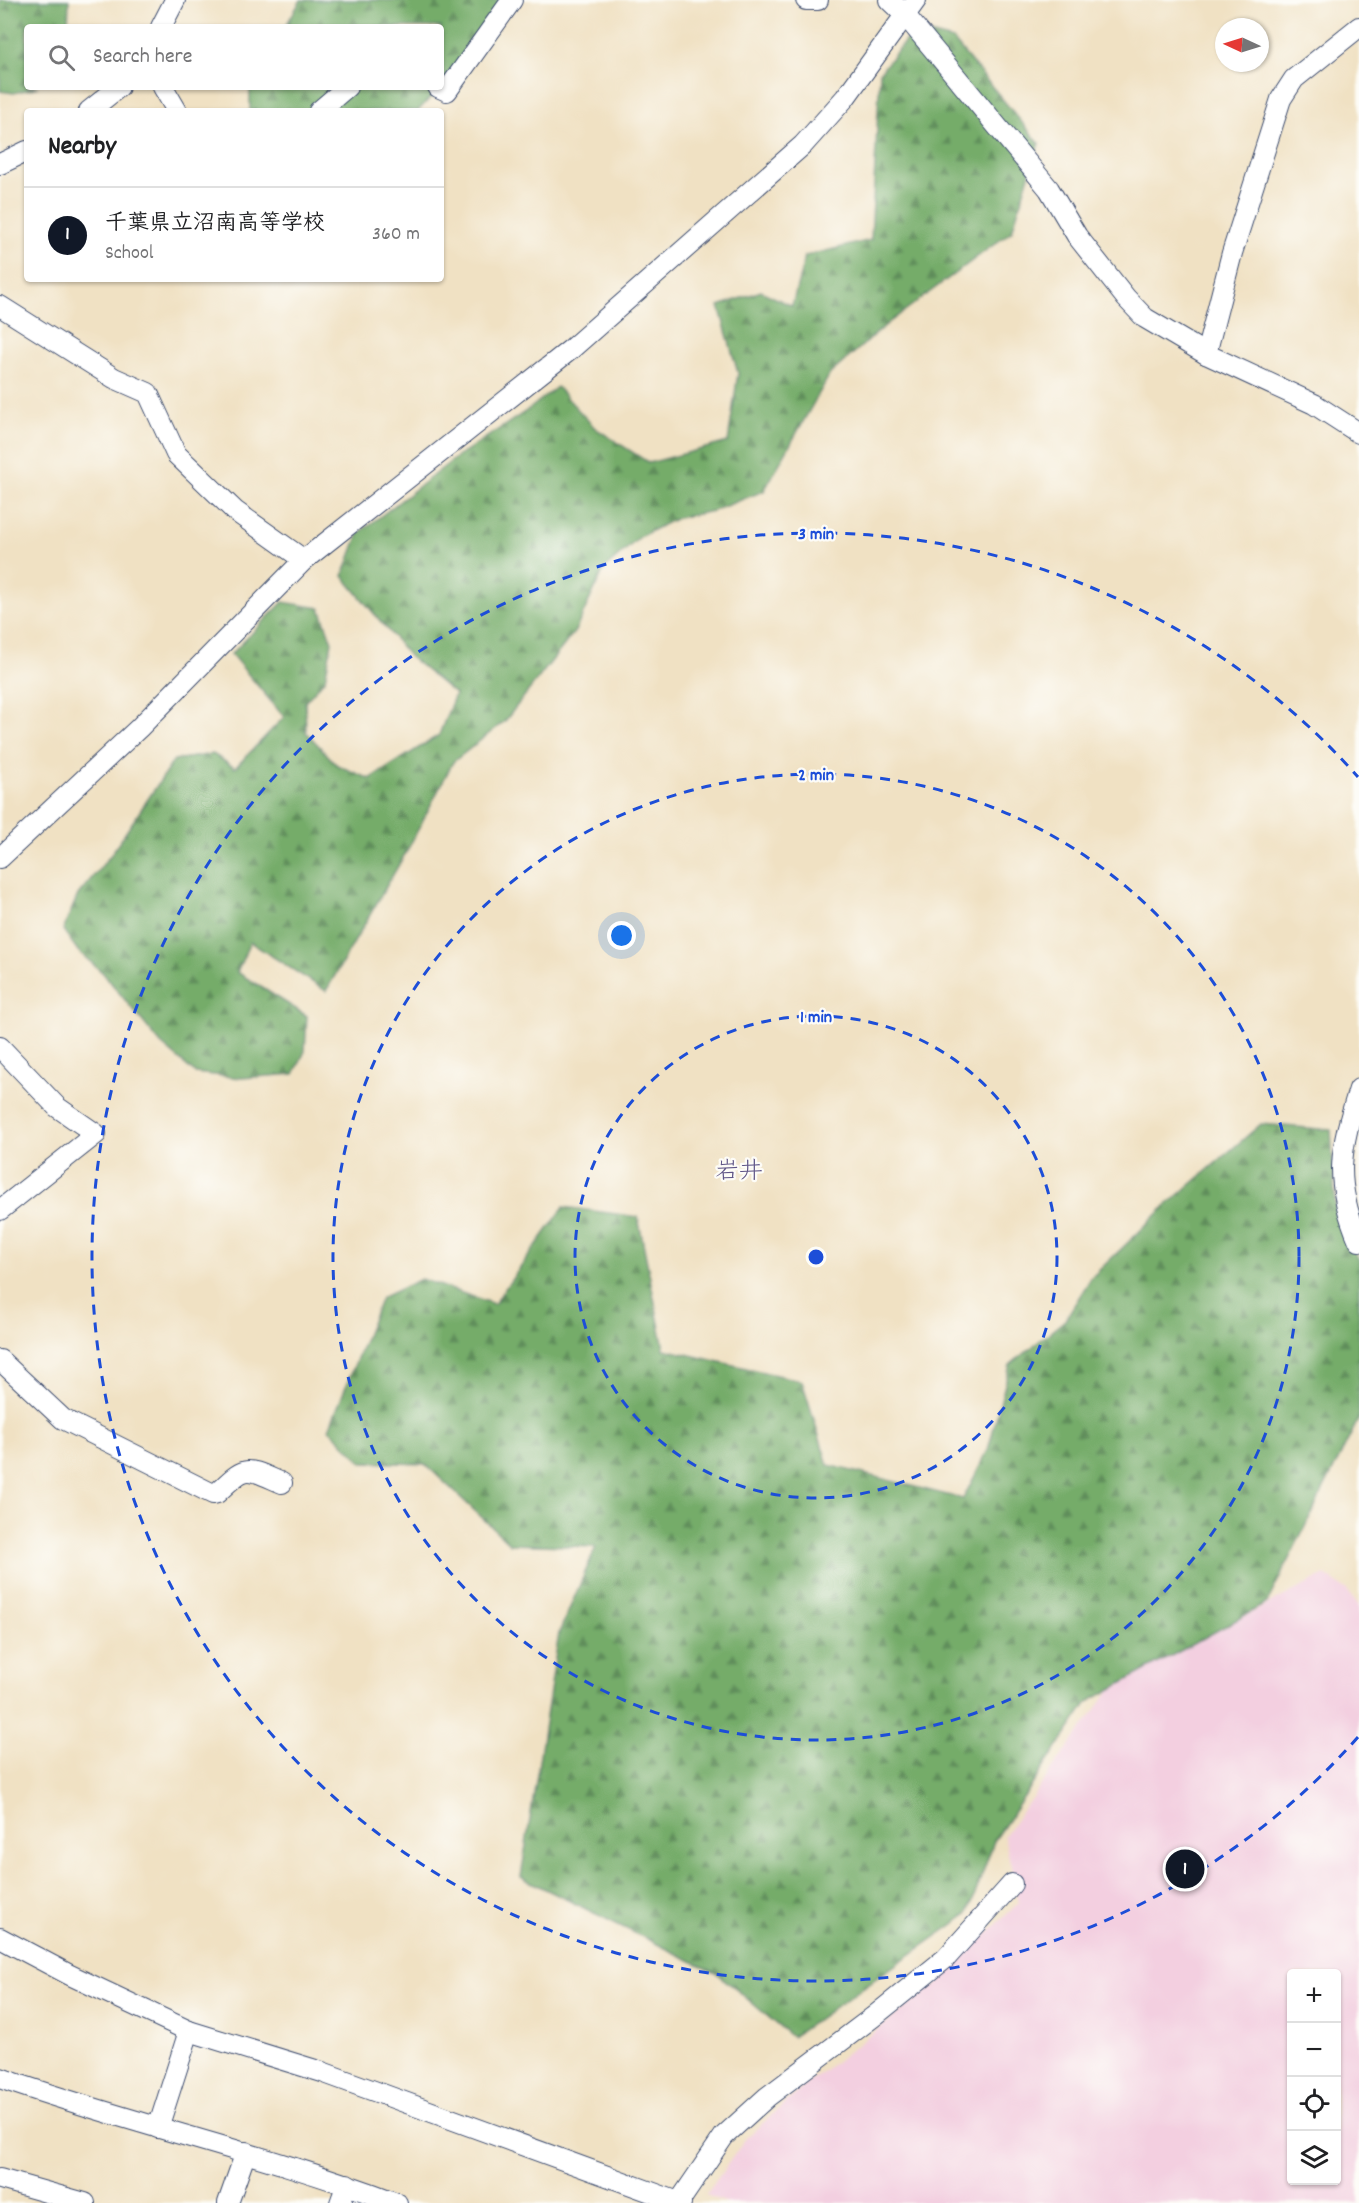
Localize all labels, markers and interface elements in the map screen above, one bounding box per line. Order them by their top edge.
north arrow [1215,18,1269,72]
search box [24,24,444,90]
icon: search [45,41,78,74]
text: Search here [93,42,192,73]
text: Nearby [48,129,116,166]
text: 千葉県立沼南高等学校 [105,209,325,240]
text: 1 [65,221,70,249]
text: 360 m [372,221,420,249]
text: School [105,240,154,268]
text: 3 min [798,523,834,548]
text: 2 min [798,764,834,789]
your location [607,921,636,950]
text: 1 min [800,1006,832,1031]
district label: 岩井 [715,1156,763,1190]
centre of rings [806,1247,826,1267]
pin: 1 [1166,1846,1204,1892]
map controls [1287,1969,1341,2185]
button: + [1287,1969,1341,2023]
button: − [1287,2023,1341,2077]
button: locate [1287,2077,1341,2131]
button: layers [1287,2131,1341,2185]

